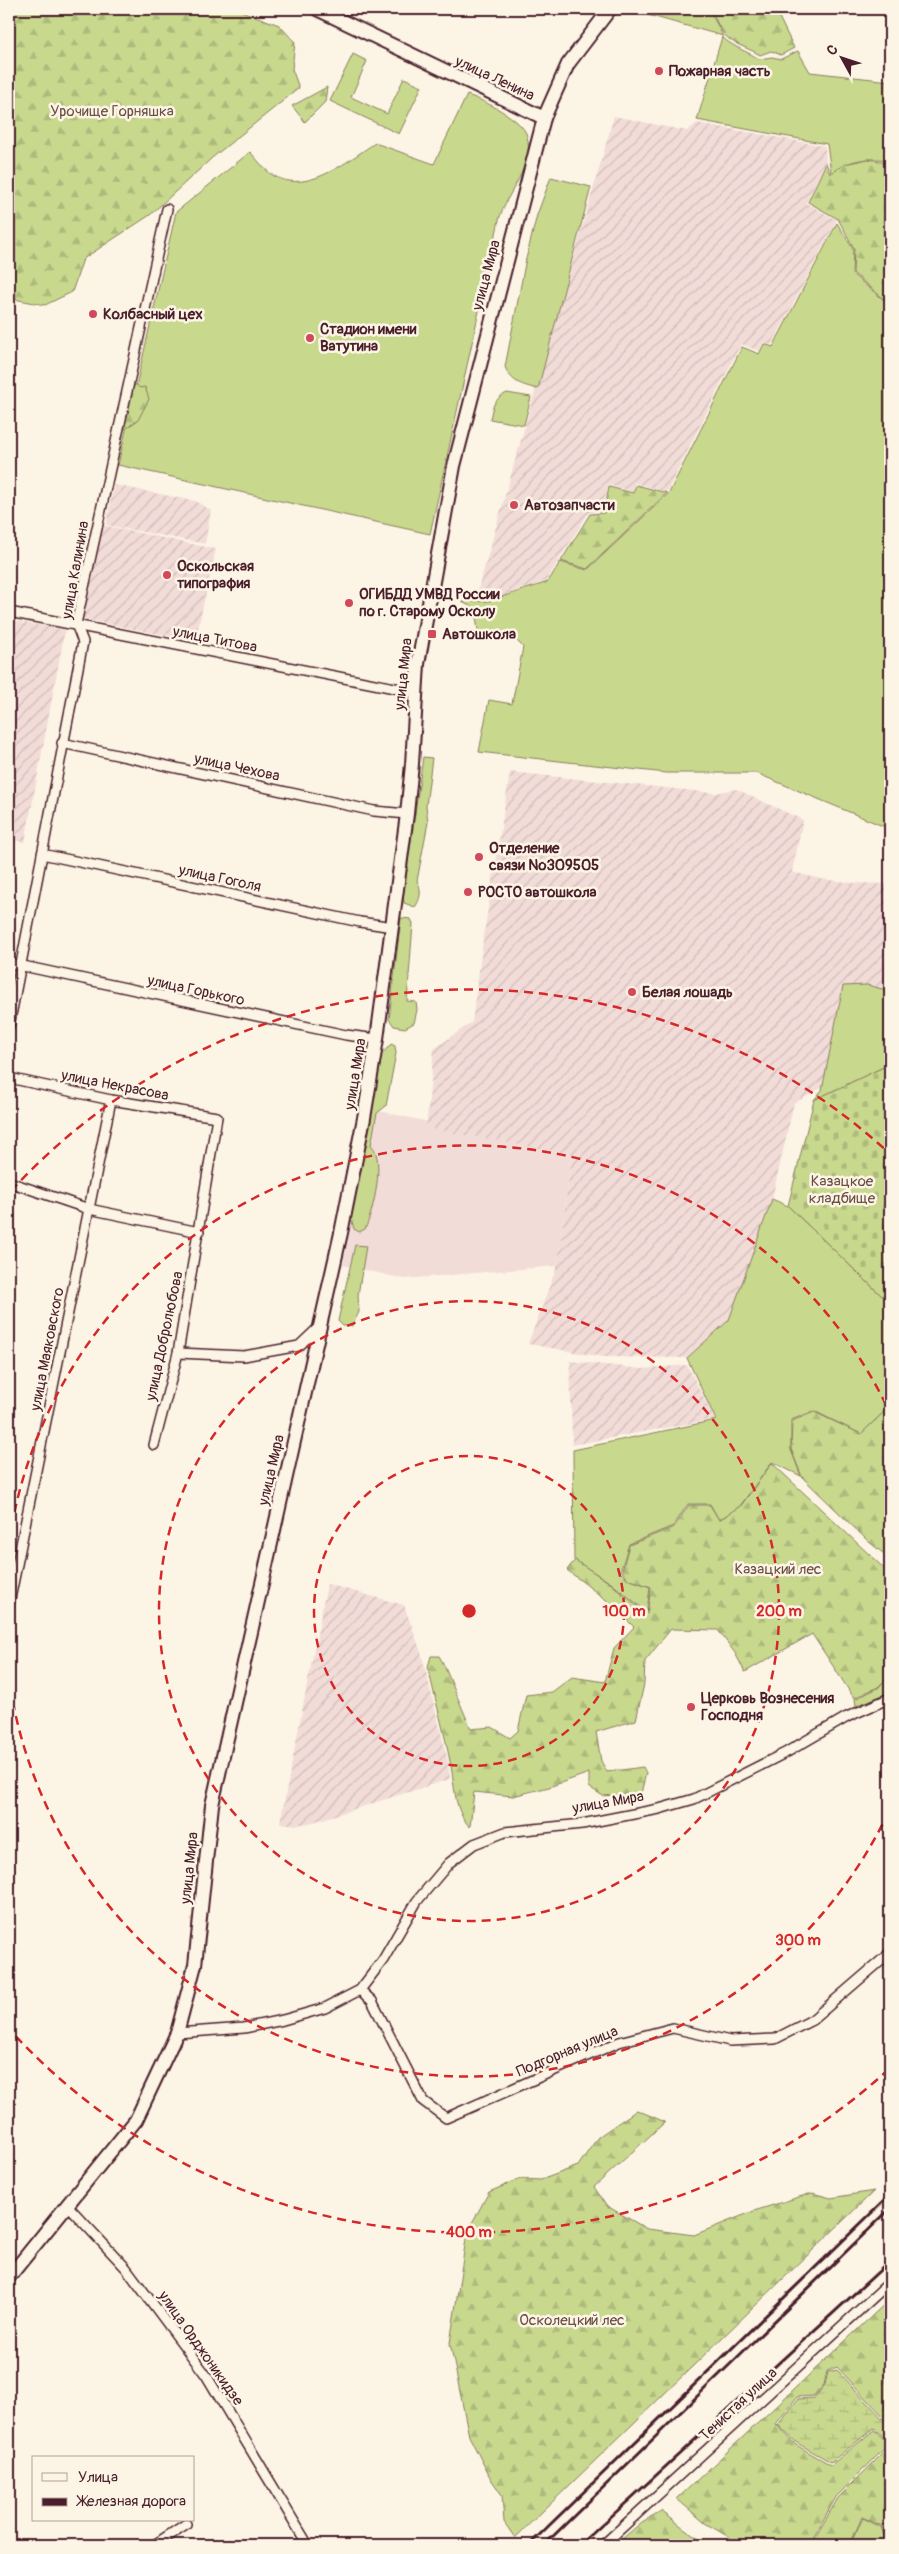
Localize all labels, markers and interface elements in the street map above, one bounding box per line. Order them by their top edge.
north arrow [816,32,866,82]
text: С [823,41,842,59]
street label: улица Ленина [451,51,538,105]
place label: Пожарная часть [669,62,771,81]
marker: Пожарная часть [653,65,665,77]
park label: Урочище Горняшка [50,102,174,121]
street label: улица Мира [468,238,505,313]
place label: Колбасный цех [103,305,203,324]
marker: Колбасный цех [87,308,99,320]
place label: Стадион имени Ватутина [320,320,417,356]
marker: Стадион имени Ватутина [304,332,316,344]
place label: Автозапчасти [524,496,615,515]
marker: Автозапчасти [508,499,520,511]
street label: улица Калинина [57,519,93,622]
place label: Оскольская типография [177,557,254,593]
marker: Оскольская типография [161,569,173,581]
place label: ОГИБДД УМВД России по г. Старому Осколу [359,585,500,621]
marker: ОГИБДД УМВД России по г. Старому Осколу [343,597,355,609]
street label: улица Титова [170,622,259,657]
place label: Автошкола [442,625,516,644]
marker: Автошкола [426,628,438,640]
street label: улица Мира [390,637,417,712]
street label: улица Чехова [191,749,281,786]
place label: Отделение связи №309505 [488,839,599,875]
marker: Отделение связи №309505 [473,851,485,863]
street label: улица Гоголя [176,860,263,897]
place label: РОСТО автошкола [478,883,597,902]
marker: РОСТО автошкола [462,886,474,898]
street label: улица Горького [145,971,246,1010]
place label: Белая лошадь [642,983,733,1002]
marker: Белая лошадь [626,986,638,998]
street label: улица Мира [340,1037,371,1112]
street label: улица Некрасова [58,1066,170,1105]
park label: Казацкое кладбище [809,1172,876,1208]
street label: улица Добролюбова [141,1270,188,1404]
street label: улица Маяковского [26,1286,69,1413]
street label: улица Мира [254,1433,289,1508]
park label: Казацкий лес [735,1560,822,1579]
centre of rings [460,1602,478,1620]
text: 100 m [603,1602,645,1621]
text: 200 m [756,1602,802,1621]
place label: Церковь Вознесения Господня [701,1689,834,1725]
marker: Церковь Вознесения Господня [685,1701,697,1713]
street label: улица Мира [570,1787,645,1818]
street label: улица Мира [176,1831,203,1906]
text: 300 m [775,1931,821,1950]
street label: Подгорная улица [514,2022,621,2081]
text: 400 m [446,2223,492,2242]
street label: улица Орджоникидзе [153,2286,248,2410]
park label: Осколецкий лес [519,2311,625,2330]
street label: Тенистая улица [696,2364,781,2445]
legend [32,2456,195,2522]
text: Улица [78,2468,118,2487]
text: Железная дорога [76,2492,186,2511]

